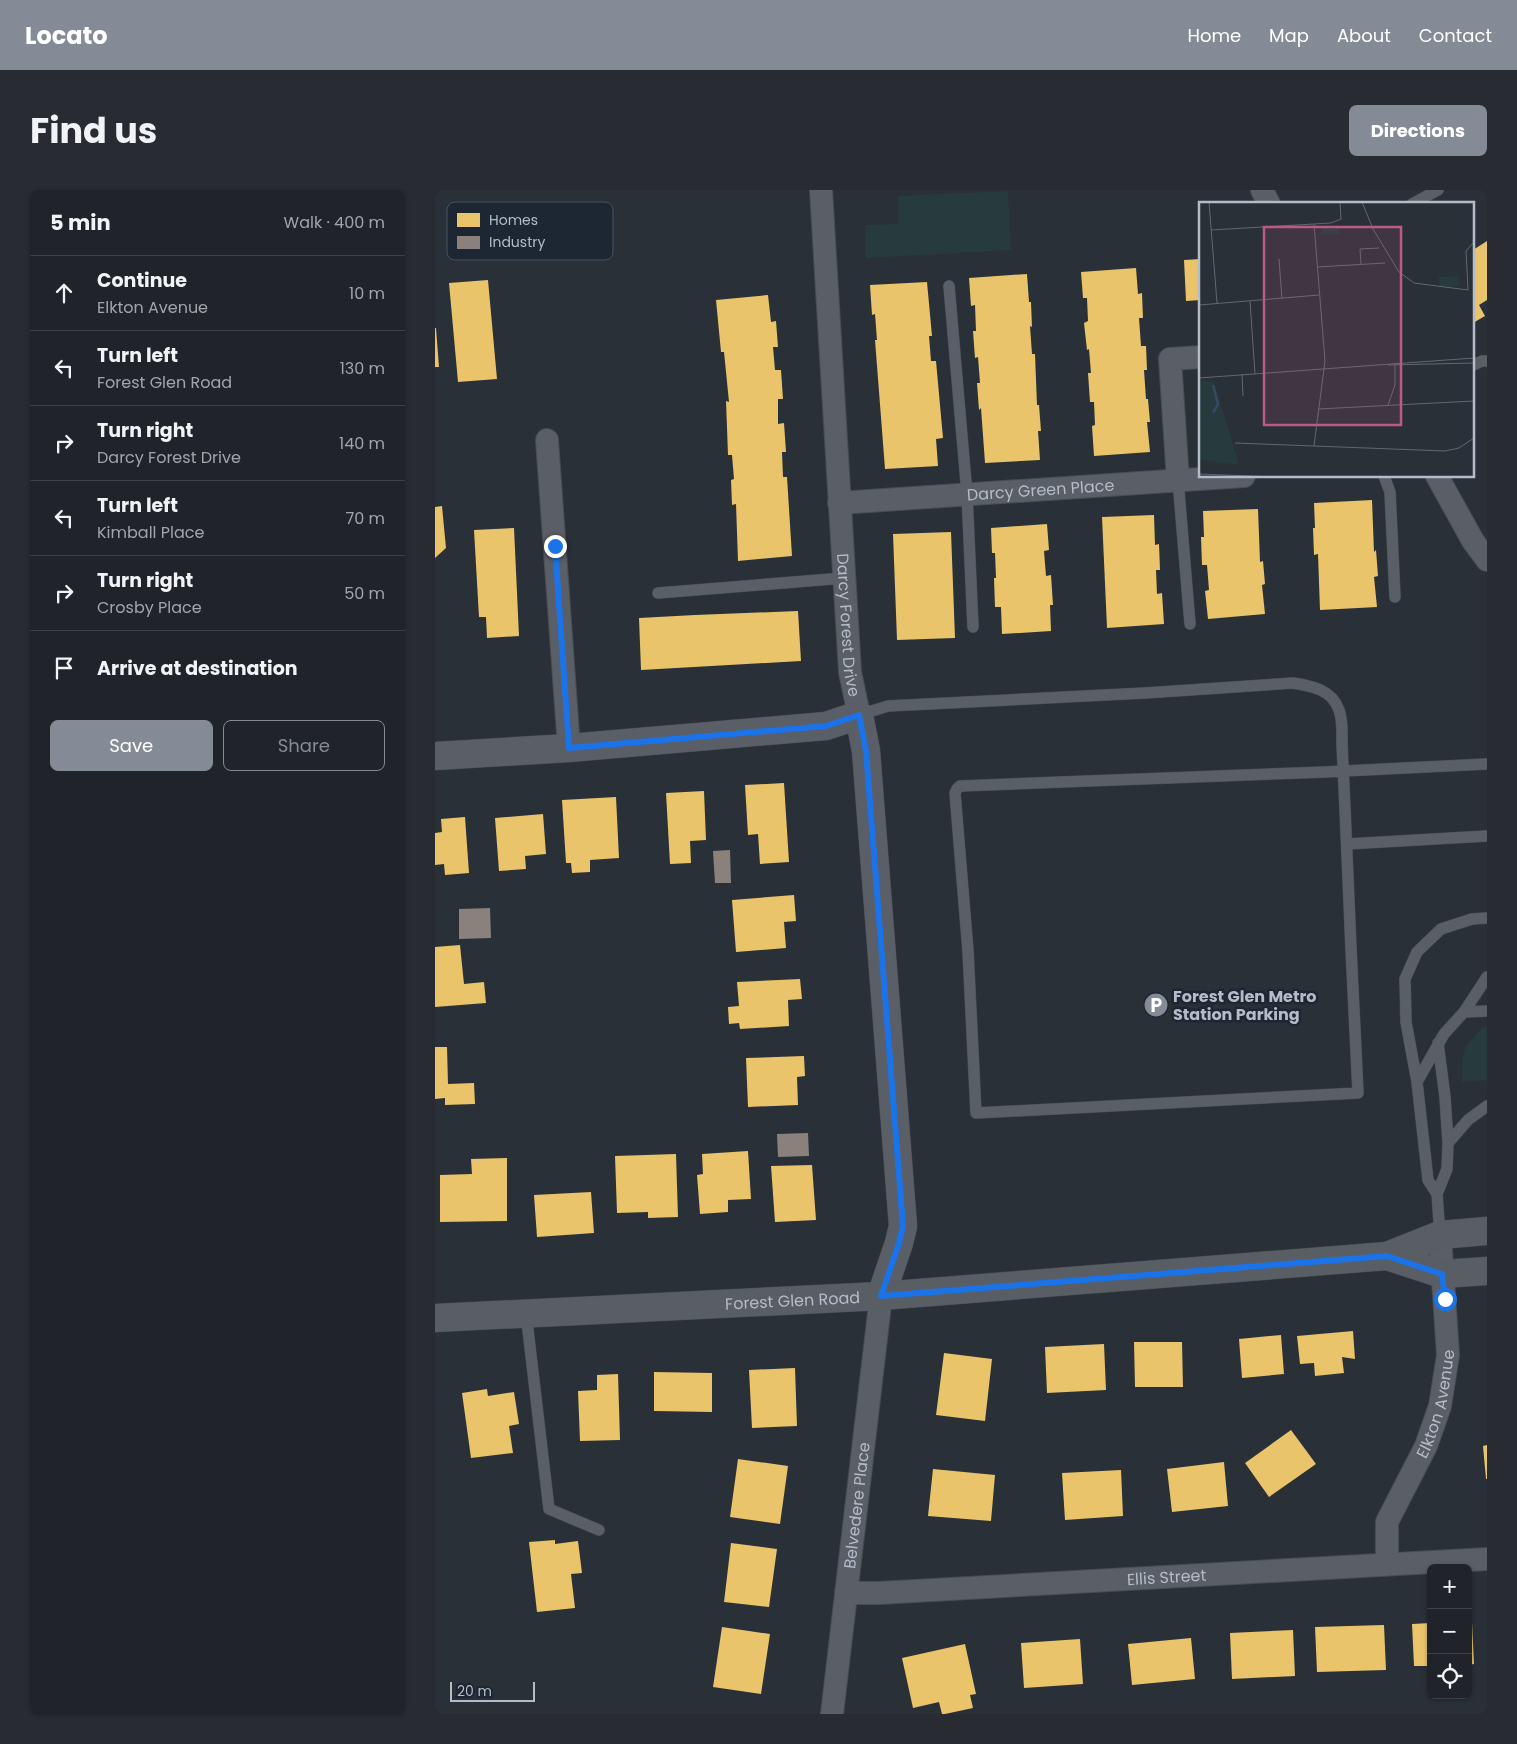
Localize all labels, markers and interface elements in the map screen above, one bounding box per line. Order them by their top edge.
text: Locato [25,19,108,52]
text: Home [1187,23,1241,48]
text: Map [1269,23,1309,48]
text: About [1337,23,1391,48]
text: Contact [1419,23,1492,48]
button: Directions [1349,105,1487,156]
text: Find us [30,106,157,155]
legend [447,202,613,260]
inset map [1199,202,1475,478]
text: 5 min [50,208,111,237]
text: Homes [489,210,538,230]
text: Walk · 400 m [284,211,385,234]
text: Industry [489,232,545,252]
text: Continue [97,267,187,294]
icon: ahead [50,279,78,307]
text: 10 m [349,282,385,305]
text: Elkton Avenue [97,296,208,319]
text: Turn left [97,342,178,369]
icon: left [50,354,78,382]
text: 130 m [340,357,385,380]
text: Forest Glen Road [97,371,232,394]
text: Turn right [97,417,193,444]
icon: right [50,429,78,457]
text: 140 m [339,432,385,455]
text: Darcy Forest Drive [97,446,241,469]
street label: Darcy Green Place [966,474,1115,506]
text: Turn left [97,492,178,519]
icon: left [50,504,78,532]
text: 70 m [345,507,385,530]
text: Kimball Place [97,521,204,544]
route end [544,535,567,558]
street label: Darcy Forest Drive [831,553,866,699]
text: Turn right [97,567,193,594]
icon: right [50,579,78,607]
text: 50 m [344,582,385,605]
text: Crosby Place [97,596,202,619]
icon: arrive [50,654,78,682]
text: Arrive at destination [97,655,298,682]
button: Save [50,720,213,771]
button: Share [223,720,385,771]
place label: Forest Glen Metro Station Parking [1173,985,1317,1026]
parking icon: Forest Glen Metro Station Parking [1143,992,1169,1018]
street label: Forest Glen Road [725,1286,861,1316]
route start [1434,1288,1457,1311]
street label: Elkton Avenue [1411,1349,1460,1462]
street label: Belvedere Place [838,1441,876,1570]
street label: Ellis Street [1126,1564,1207,1591]
map controls [1427,1564,1472,1699]
button: + [1427,1564,1472,1609]
button: − [1427,1609,1472,1654]
button: locate [1427,1654,1472,1699]
scale bar [450,1679,535,1702]
text: 20 m [457,1681,492,1701]

